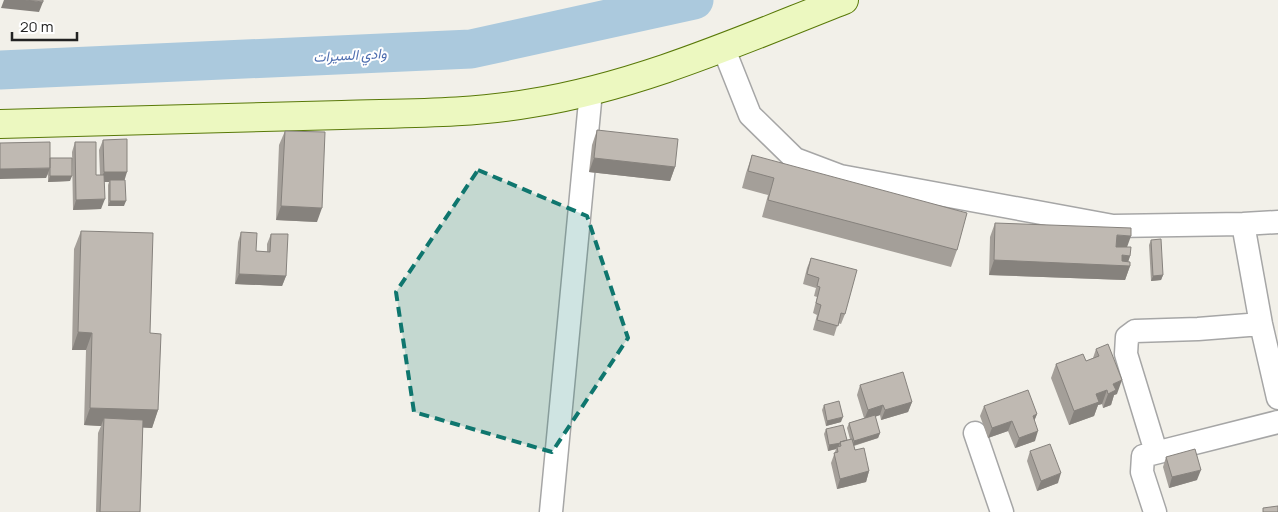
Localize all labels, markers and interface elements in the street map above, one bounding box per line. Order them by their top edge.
scale bar [12,10,78,42]
text: 20 m [20,16,53,37]
water label: وادي السيرات [313,43,388,69]

